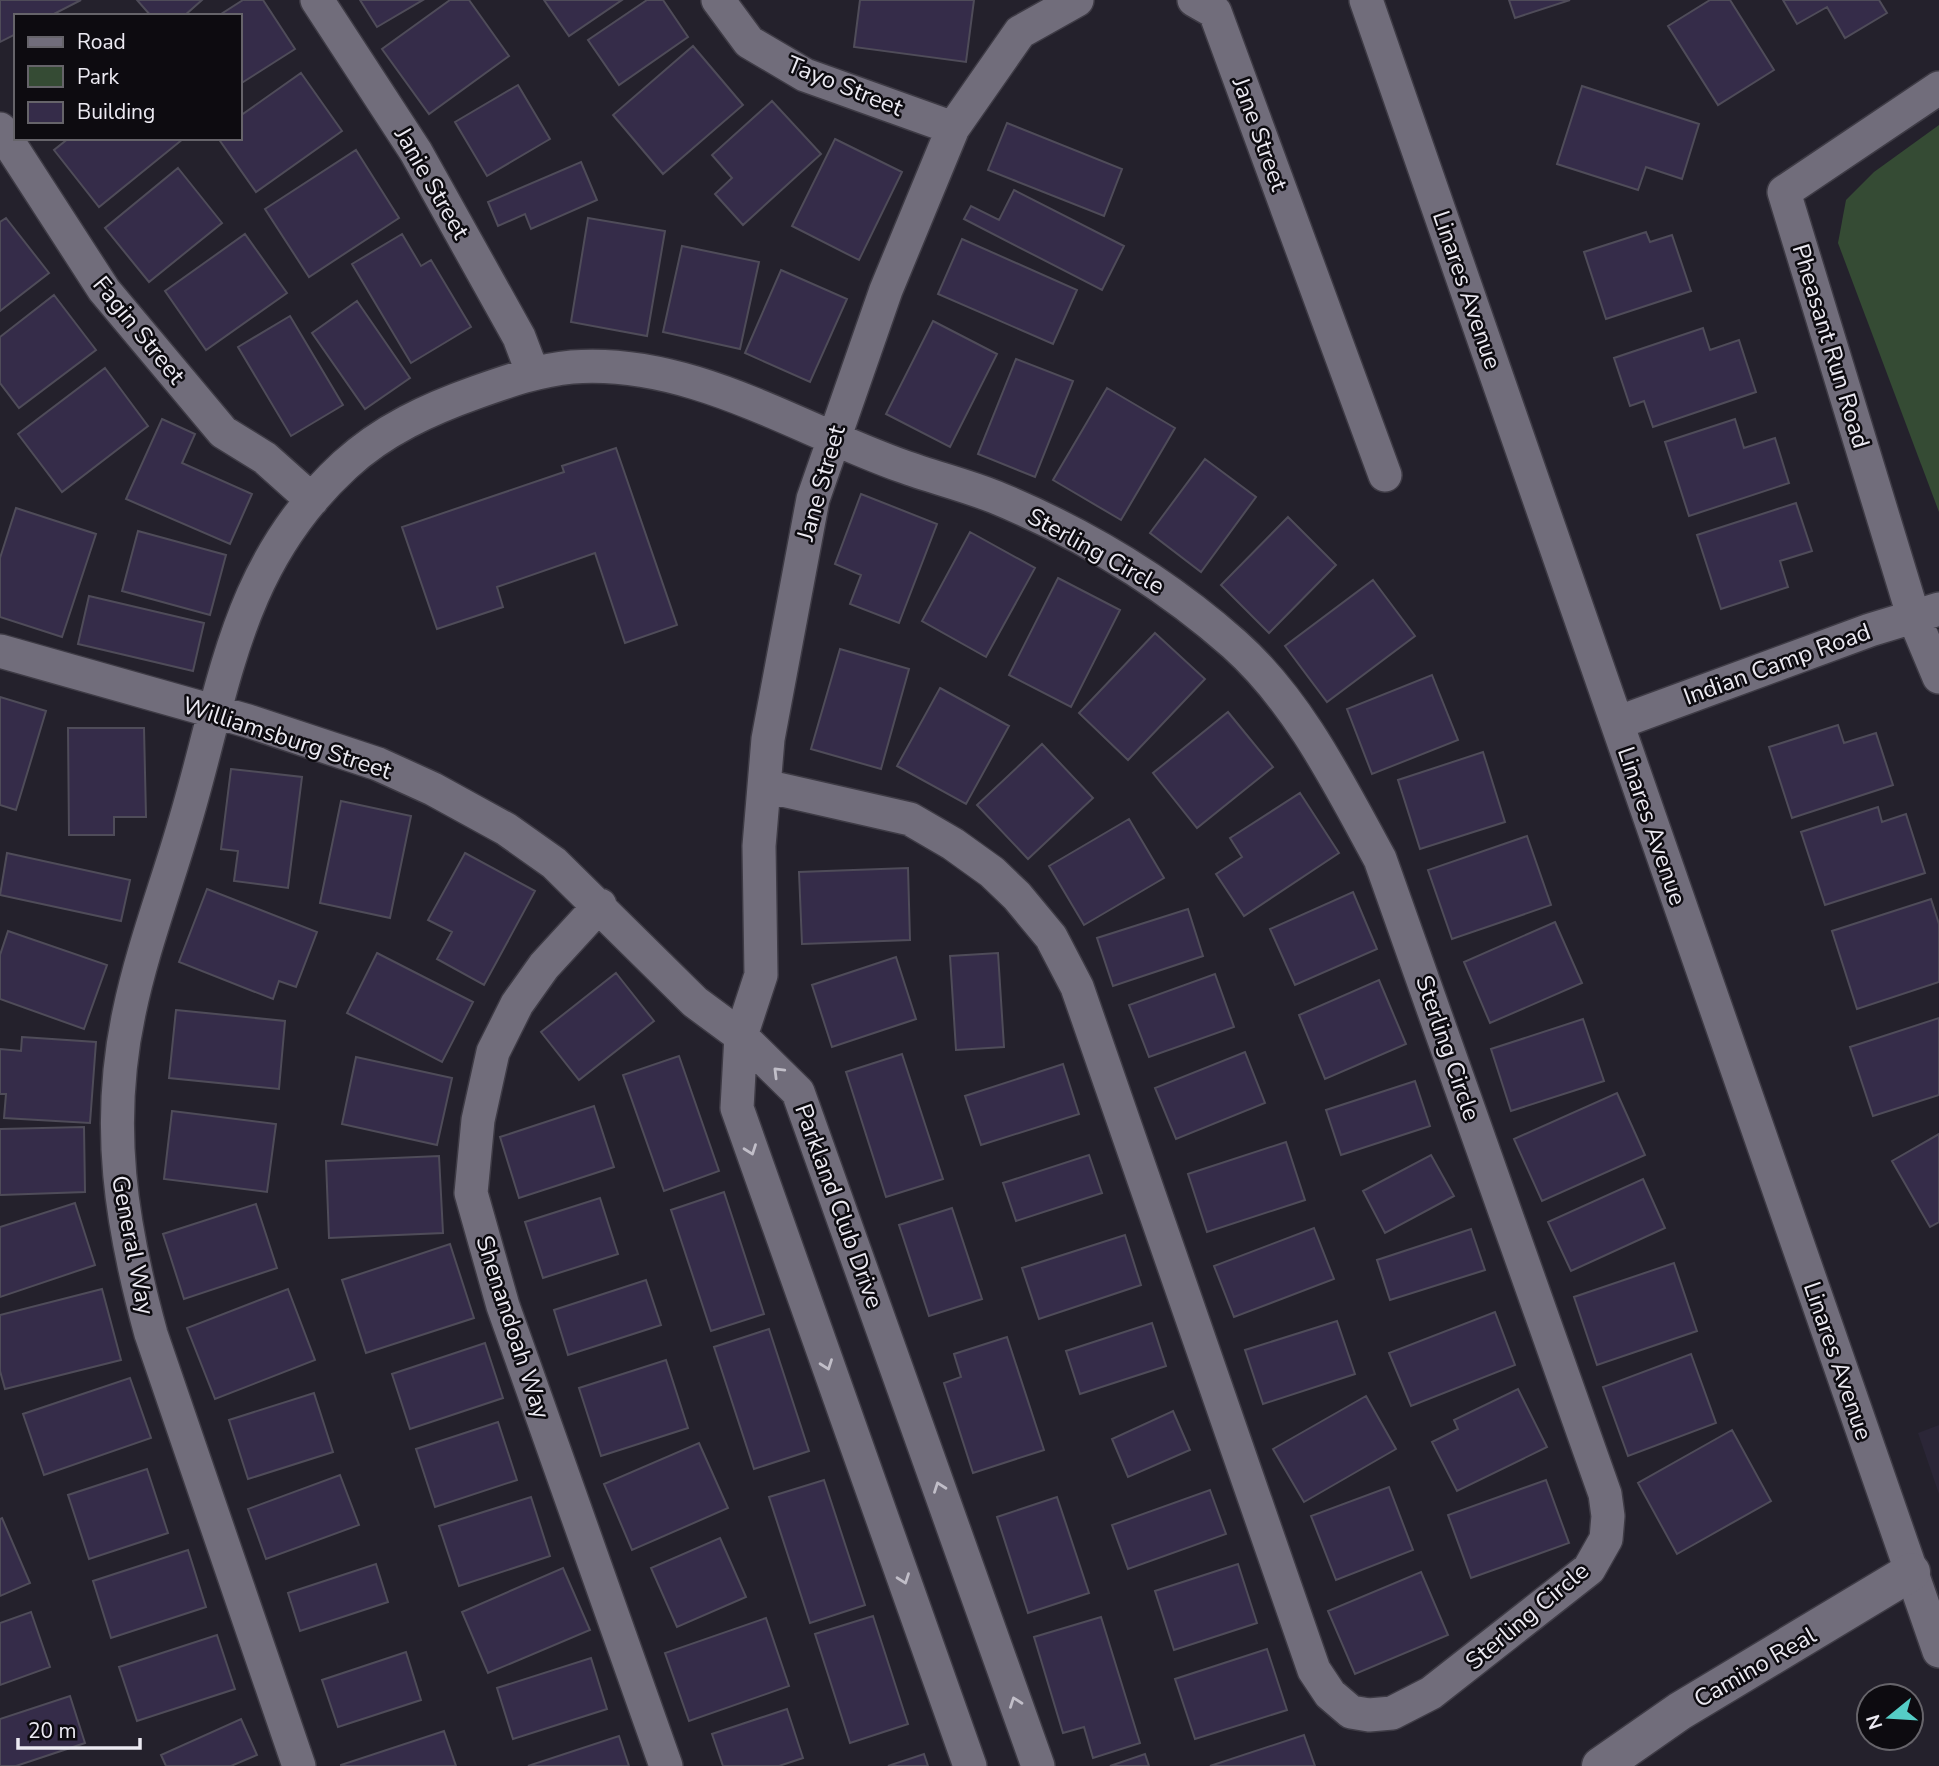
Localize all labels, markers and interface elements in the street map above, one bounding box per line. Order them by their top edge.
legend [14,14,242,140]
text: Road [77,28,126,56]
street label: Tayo Street [782,48,908,124]
text: Park [77,63,119,91]
street label: Jane Street [1224,72,1296,196]
text: Building [77,98,155,126]
street label: Janie Street [387,120,477,245]
street label: Linares Avenue [1425,207,1509,373]
street label: Pheasant Run Road [1785,240,1877,452]
street label: Fagin Street [86,269,193,391]
street label: Jane Street [789,421,853,545]
street label: Sterling Circle [1022,500,1170,602]
street label: Indian Camp Road [1679,615,1875,713]
street label: Williamsburg Street [178,689,396,787]
street label: Linares Avenue [1610,743,1694,909]
street label: Sterling Circle [1408,971,1488,1125]
one-way arrow [773,1067,786,1080]
street label: Parkland Club Drive [787,1099,891,1313]
one-way arrow [743,1144,757,1156]
street label: General Way [104,1173,162,1318]
street label: Shenandoah Way [468,1231,558,1423]
street label: Linares Avenue [1796,1278,1880,1444]
one-way arrow [819,1358,833,1370]
one-way arrow [933,1482,947,1494]
street label: Sterling Circle [1459,1555,1595,1677]
one-way arrow [895,1572,909,1584]
street label: Camino Real [1688,1619,1822,1715]
north arrow [1855,1682,1925,1752]
one-way arrow [1009,1696,1023,1708]
scale bar [18,1706,140,1750]
text: N [1860,1711,1889,1733]
text: 20 m [28,1717,77,1745]

